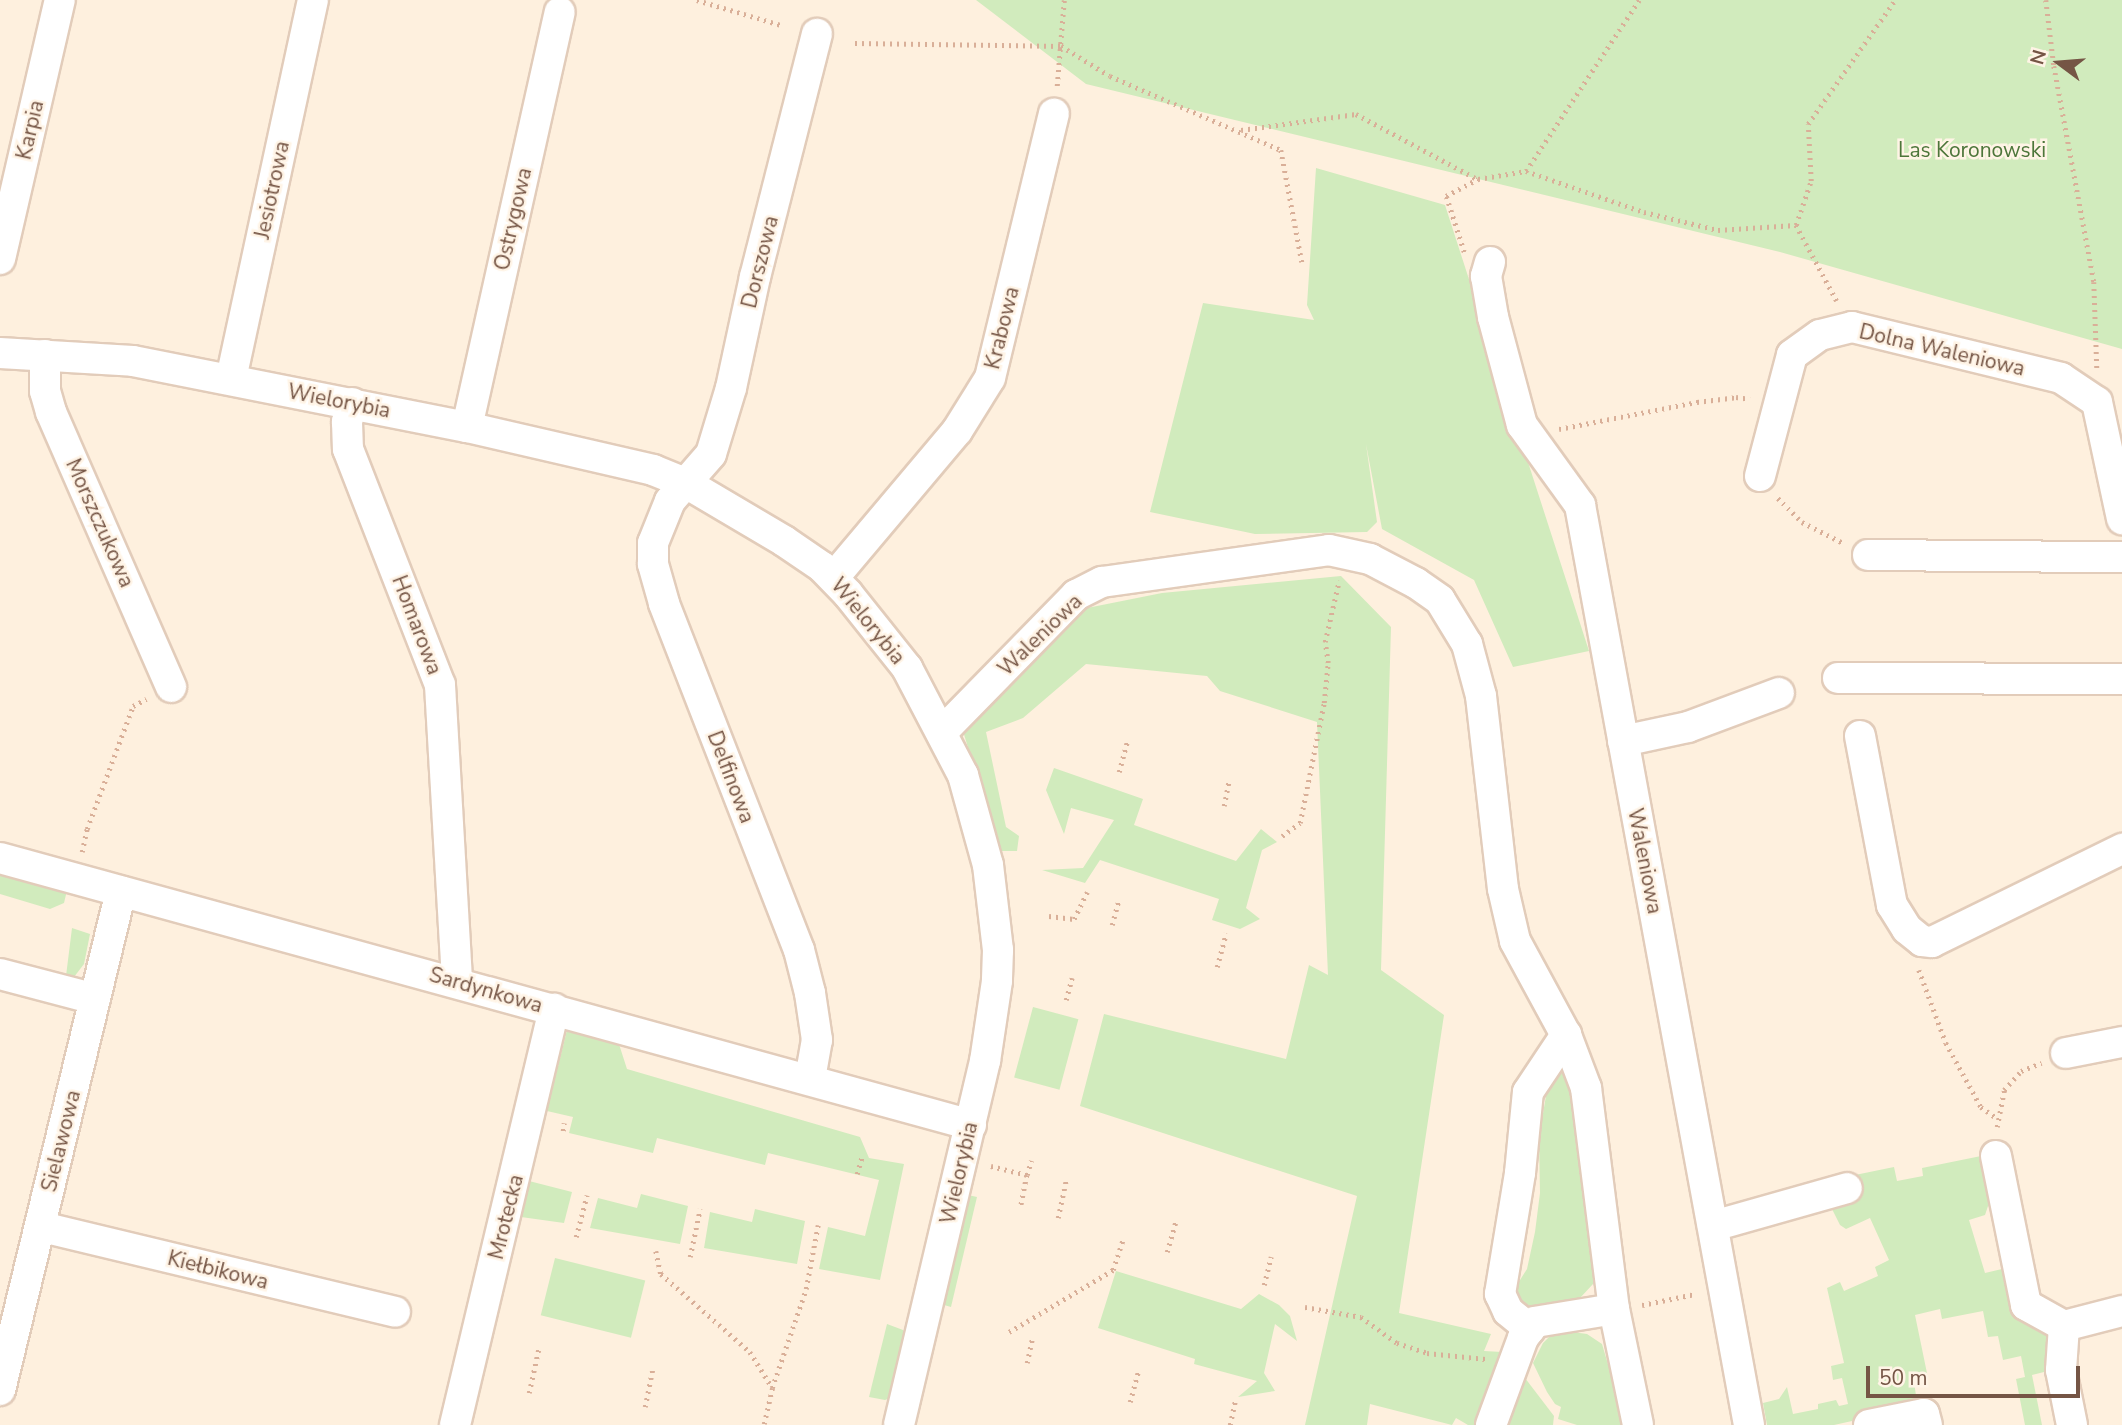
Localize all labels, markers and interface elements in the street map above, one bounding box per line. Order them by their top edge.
north arrow [2024,28,2094,98]
text: N [2024,47,2053,68]
street label: Karpia [11,98,49,162]
park label: Las Koronowski [1898,137,2046,163]
street label: Jesiotrowa [249,139,295,241]
street label: Ostrygowa [489,165,537,273]
street label: Dorszowa [736,213,784,311]
street label: Krabowa [980,284,1024,372]
street label: Dolna Waleniowa [1857,319,2027,381]
street label: Wielorybia [285,379,393,423]
street label: Morszczukowa [60,455,140,591]
street label: Homarowa [387,572,447,678]
street label: Wielorybia [825,573,911,669]
street label: Waleniowa [993,589,1087,681]
street label: Delfinowa [702,727,760,827]
street label: Waleniowa [1622,806,1668,916]
street label: Sardynkowa [426,962,546,1018]
street label: Sielawowa [36,1088,86,1194]
street label: Wielorybia [935,1119,983,1227]
street label: Mrotecka [483,1172,529,1262]
street label: Kiełbikowa [165,1245,271,1295]
scale bar [1870,1352,2084,1396]
text: 50 m [1879,1364,1928,1392]

